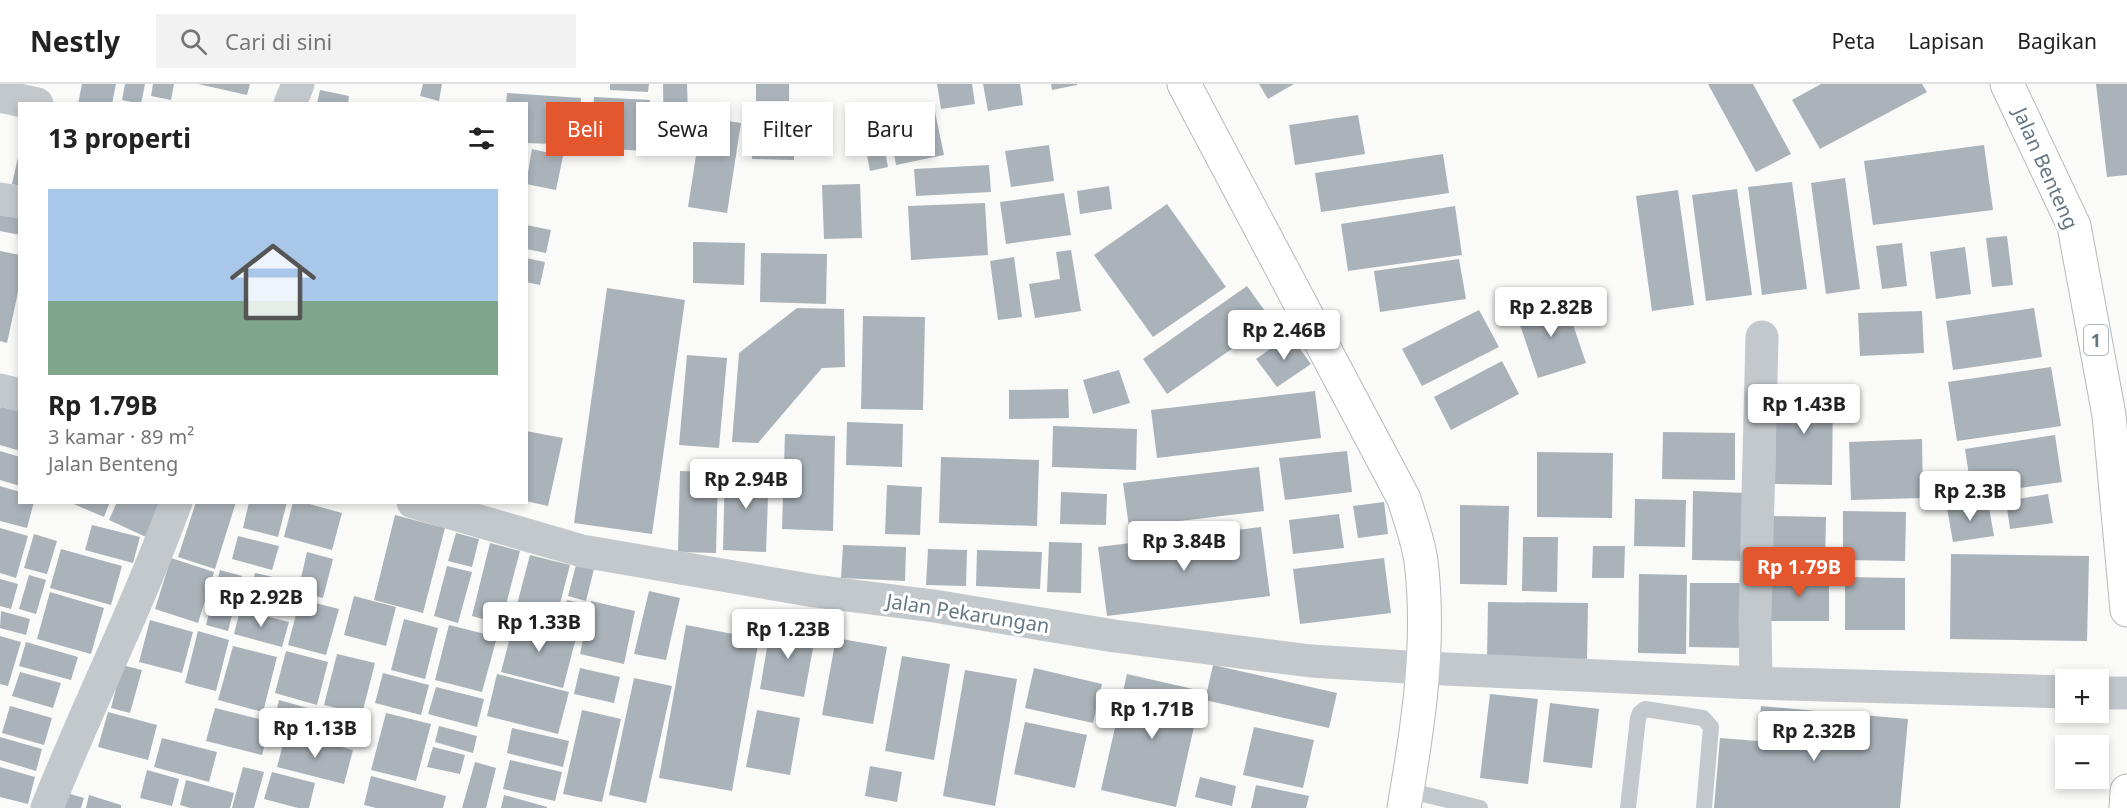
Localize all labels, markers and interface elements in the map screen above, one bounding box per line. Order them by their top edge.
search box [156,14,576,68]
text: Nestly [30,22,120,60]
icon: search [177,25,210,58]
text: Cari di sini [225,26,332,56]
text: Peta [1831,27,1875,55]
text: Lapisan [1908,27,1984,55]
text: Bagikan [2017,27,2097,55]
street label: Jalan Benteng [2006,101,2085,233]
chip: Beli [546,102,624,156]
chip: Sewa [636,102,730,156]
chip: Filter [742,102,833,156]
chip: Baru [845,102,935,156]
text: 13 properti [48,120,191,156]
icon: filters [465,122,498,155]
icon: home [219,228,327,336]
pin: Rp 2.82B [1489,287,1613,338]
text: Rp 2.82B [1509,293,1593,320]
pin: Rp 2.46B [1222,310,1346,361]
text: Rp 2.46B [1242,316,1326,343]
road number: 1 [2084,325,2108,355]
pin: Rp 1.43B [1742,384,1866,435]
text: Rp 1.79B [48,387,157,423]
text: Rp 1.43B [1762,390,1846,417]
text: 3 kamar · 89 m² [48,423,194,450]
text: Jalan Benteng [48,450,178,477]
pin: Rp 2.94B [684,459,808,510]
text: Rp 2.94B [704,465,788,492]
pin: Rp 2.3B [1915,471,2025,522]
text: Rp 2.3B [1934,477,2006,504]
pin: Rp 3.84B [1122,521,1246,572]
text: Rp 3.84B [1142,527,1226,554]
pin: Rp 1.79B [1737,547,1861,598]
text: Rp 1.79B [1757,553,1841,580]
pin: Rp 2.92B [199,577,323,628]
text: Rp 2.92B [219,583,303,610]
street label: Jalan Pekarungan [883,586,1051,639]
pin: Rp 1.33B [477,602,601,653]
text: Rp 1.33B [497,608,581,635]
pin: Rp 1.23B [726,609,850,660]
text: Rp 1.23B [746,615,830,642]
map controls [2055,669,2109,789]
button: + [2055,669,2109,723]
pin: Rp 1.71B [1090,689,1214,740]
text: Rp 1.71B [1110,695,1194,722]
pin: Rp 1.13B [253,708,377,759]
pin: Rp 2.32B [1752,711,1876,762]
text: Rp 1.13B [273,714,357,741]
text: Rp 2.32B [1772,717,1856,744]
button: − [2055,735,2109,789]

